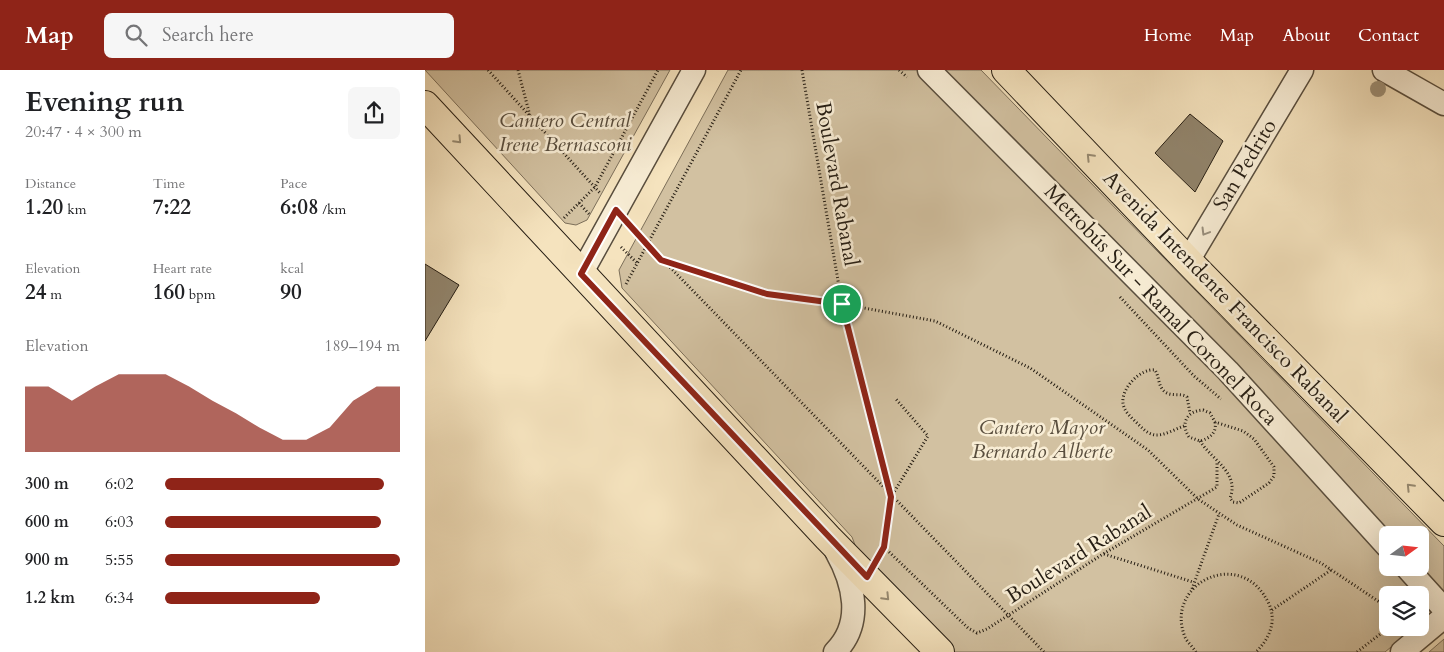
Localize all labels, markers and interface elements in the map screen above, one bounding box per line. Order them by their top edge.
search box [104,13,454,58]
text: Map [25,19,74,52]
icon: search [122,21,150,49]
text: Search here [162,22,254,48]
text: Home [1144,23,1192,48]
text: Map [1220,23,1254,48]
text: About [1282,23,1330,48]
text: Contact [1358,23,1419,48]
text: Evening run [25,83,184,121]
button: share [348,87,400,139]
street label: Boulevard Rabanal [808,99,866,269]
park label: Cantero Central Irene Bernasconi [499,106,632,159]
street label: San Pedrito [1206,114,1284,216]
text: 20:47 · 4 × 300 m [25,121,142,143]
one-way arrow [452,135,461,144]
one-way arrow [1087,154,1096,163]
street label: Avenida Intendente Francisco Rabanal [1096,164,1354,430]
text: Distance [25,174,76,193]
text: Time [153,174,185,193]
text: Pace [280,174,307,193]
street label: Metrobús Sur - Ramal Coronel Roca [1037,178,1285,432]
text: 1.20 [25,193,63,222]
text: 7:22 [153,193,191,222]
text: 6:08 [280,193,319,222]
text: km [63,200,86,219]
text: /km [319,200,346,219]
one-way arrow [1202,227,1212,236]
text: Elevation [25,259,81,278]
text: Heart rate [153,259,212,278]
text: kcal [280,259,304,278]
text: 24 [25,278,47,307]
text: 160 [153,278,185,307]
text: 90 [280,278,302,307]
pin [821,283,863,325]
text: m [47,285,62,304]
text: bpm [185,285,216,304]
icon: arrive [828,290,856,318]
text: Elevation [25,335,89,357]
text: 189–194 m [324,335,400,357]
park label: Cantero Mayor Bernardo Alberte [972,413,1113,466]
text: 300 m [25,473,69,495]
text: 6:02 [105,473,134,495]
one-way arrow [1407,484,1416,493]
street label: Boulevard Rabanal [1001,498,1157,610]
text: 600 m [25,511,69,533]
text: 6:03 [105,511,134,533]
north arrow [1379,526,1429,576]
map controls [1379,526,1429,636]
text: 900 m [25,549,69,571]
text: 5:55 [105,549,134,571]
button: layers [1379,586,1429,636]
text: 1.2 km [25,587,75,609]
text: 6:34 [105,587,134,609]
one-way arrow [880,592,889,601]

